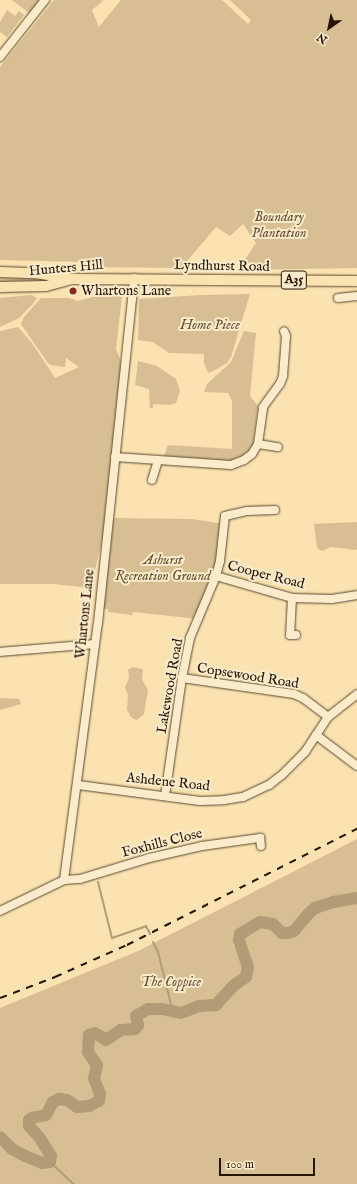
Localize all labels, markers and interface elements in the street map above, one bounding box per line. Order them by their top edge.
north arrow [309,8,349,48]
text: N [315,30,330,47]
park label: Boundary Plantation [251,209,307,242]
street label: Hunters Hill [28,256,104,280]
street label: Lyndhurst Road [174,257,270,275]
road number: A35 [280,269,308,291]
place label: Whartons Lane [81,283,171,299]
marker: Whartons Lane [68,286,78,296]
park label: Home Piece [180,317,240,333]
park label: Ashurst Recreation Ground [115,552,211,584]
street label: Cooper Road [226,557,306,593]
street label: Whartons Lane [72,568,98,660]
street label: Lakewood Road [153,637,187,735]
street label: Copsewood Road [196,660,300,692]
street label: Ashdene Road [125,769,211,795]
street label: Foxhills Close [120,825,204,861]
park label: The Coppice [141,974,201,990]
scale bar [221,1150,317,1176]
text: 100 m [226,1157,254,1172]

